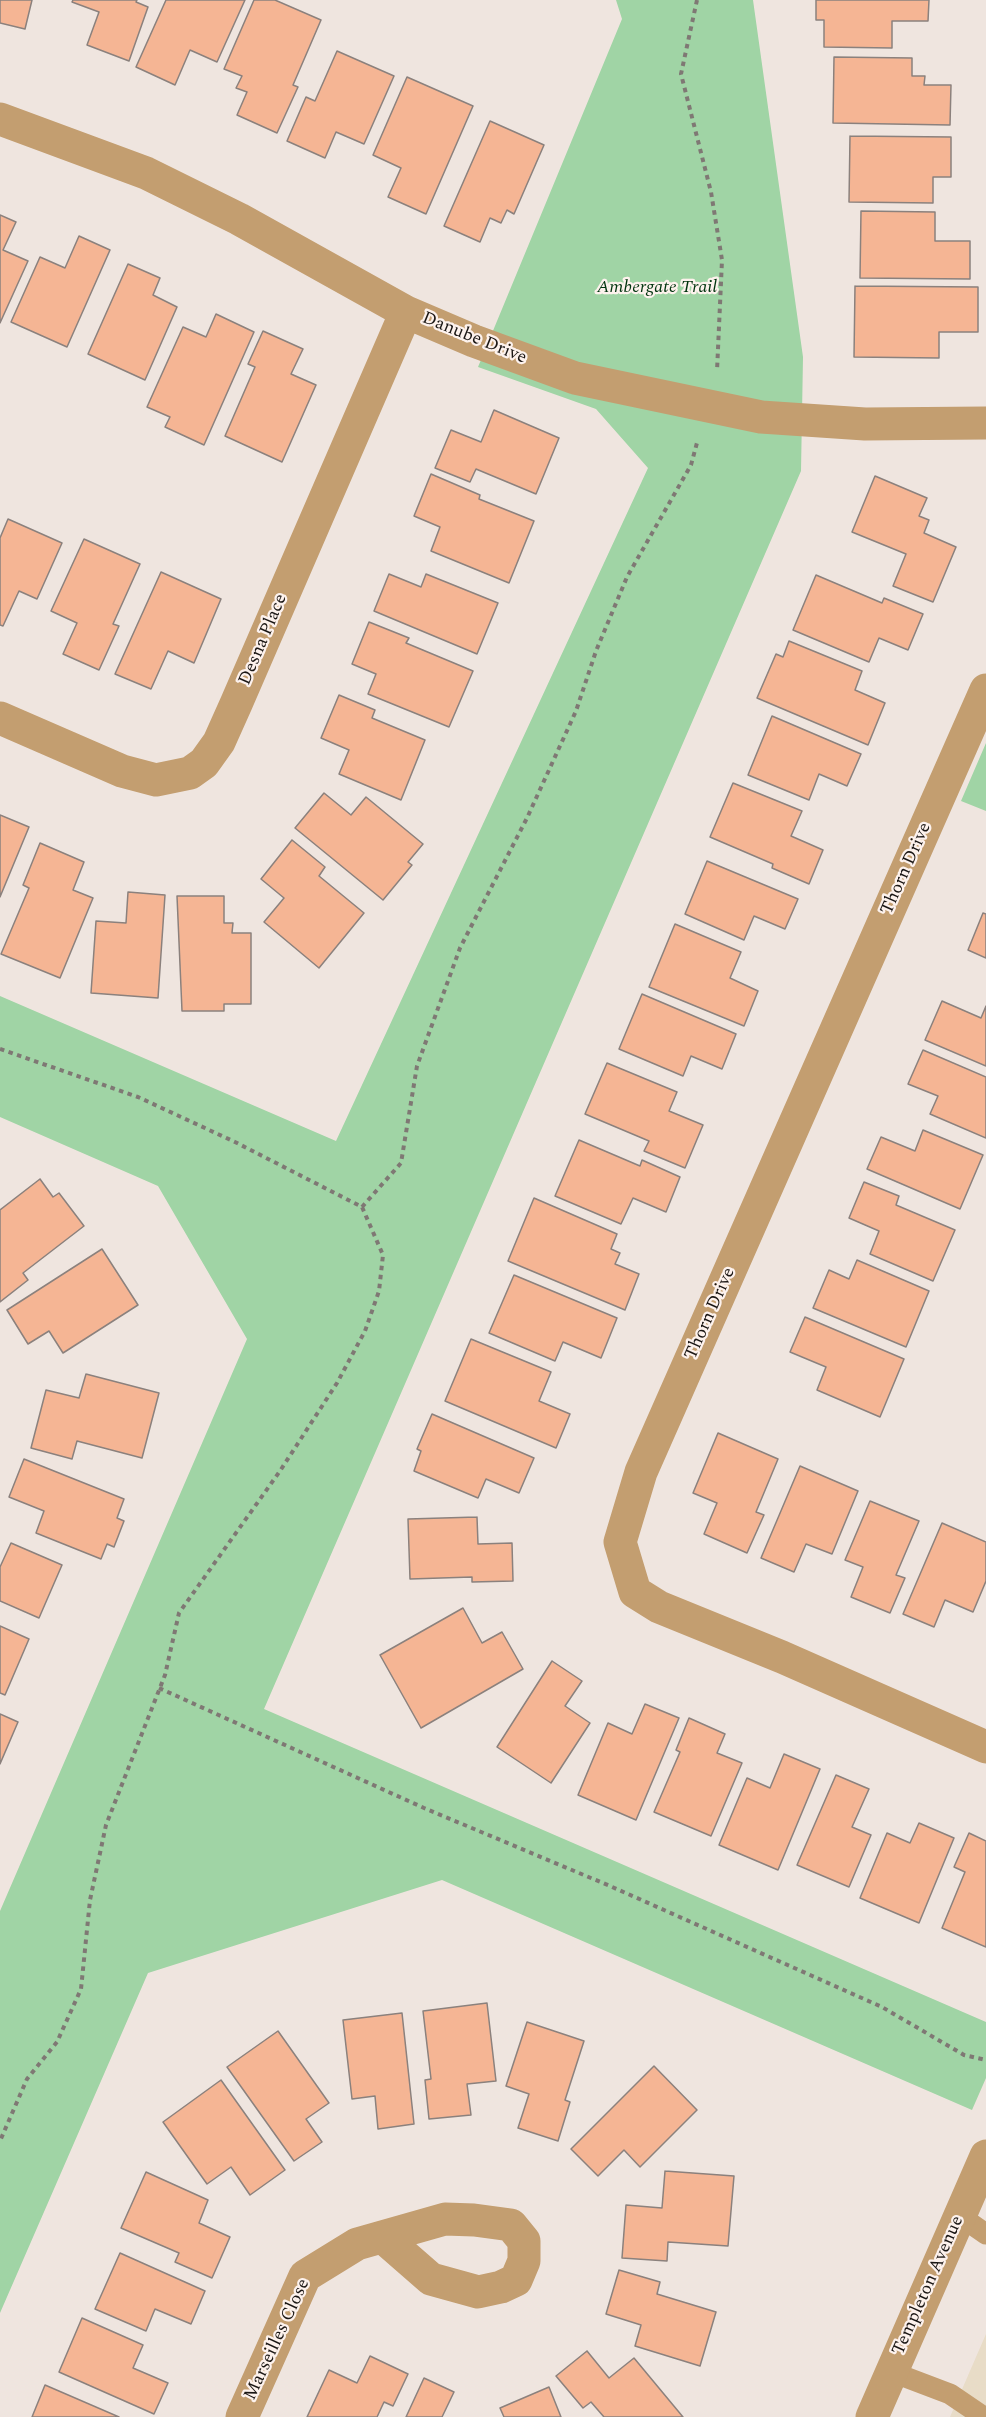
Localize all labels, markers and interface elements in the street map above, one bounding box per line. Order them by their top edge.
park label: Ambergate Trail [597,277,717,299]
street label: Danube Drive [419,308,529,370]
street label: Desna Place [235,591,293,689]
street label: Thorn Drive [877,820,937,918]
street label: Thorn Drive [681,1265,741,1363]
street label: Templeton Avenue [889,2213,969,2359]
street label: Marseilles Close [240,2276,316,2404]

